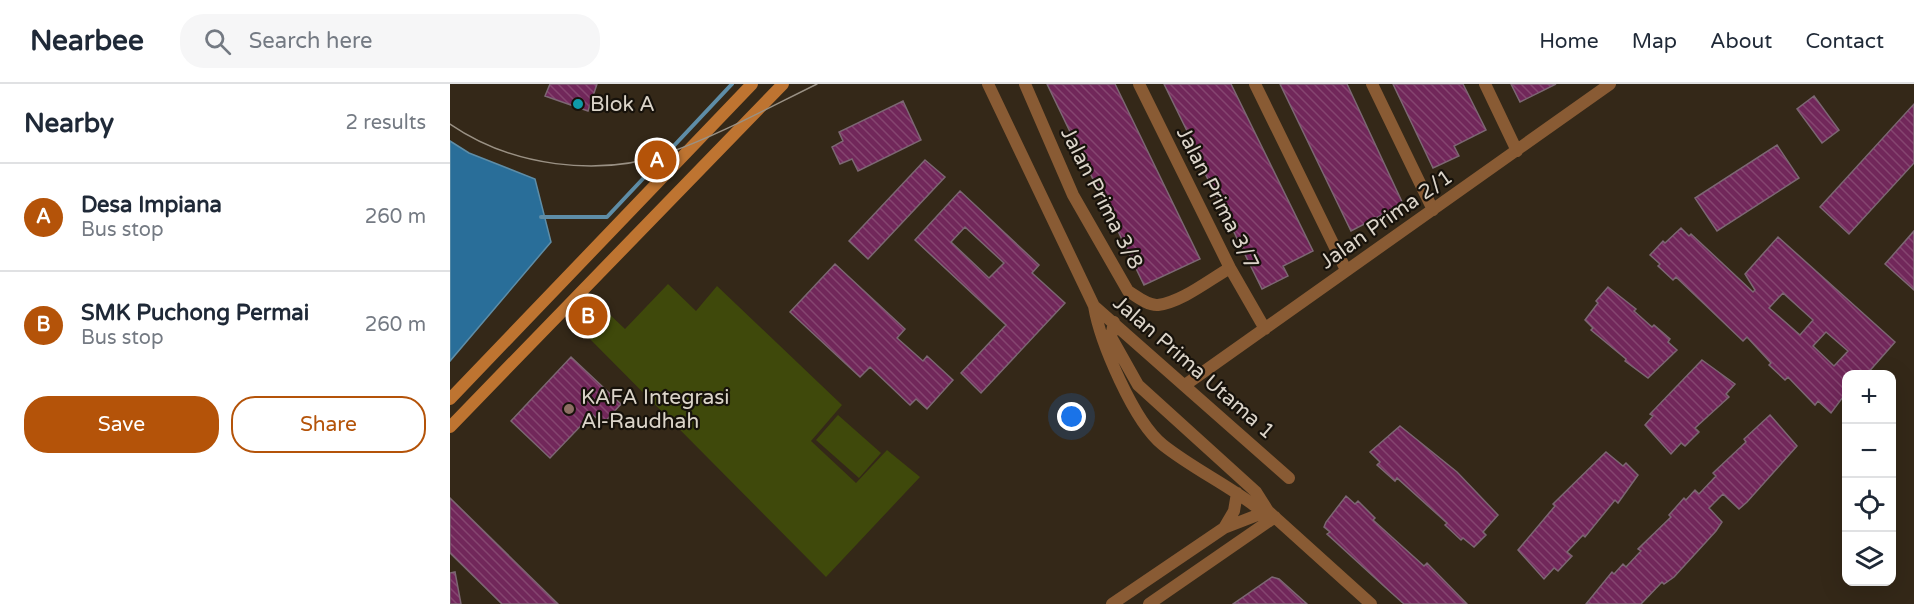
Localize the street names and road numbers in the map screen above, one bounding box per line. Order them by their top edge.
street label: Jalan Prima 3/8 [1055,123,1148,273]
street label: Jalan Prima 3/7 [1171,123,1264,274]
street label: Jalan Prima 2/1 [1315,164,1457,274]
street label: Jalan Prima Utama 1 [1108,290,1280,444]

